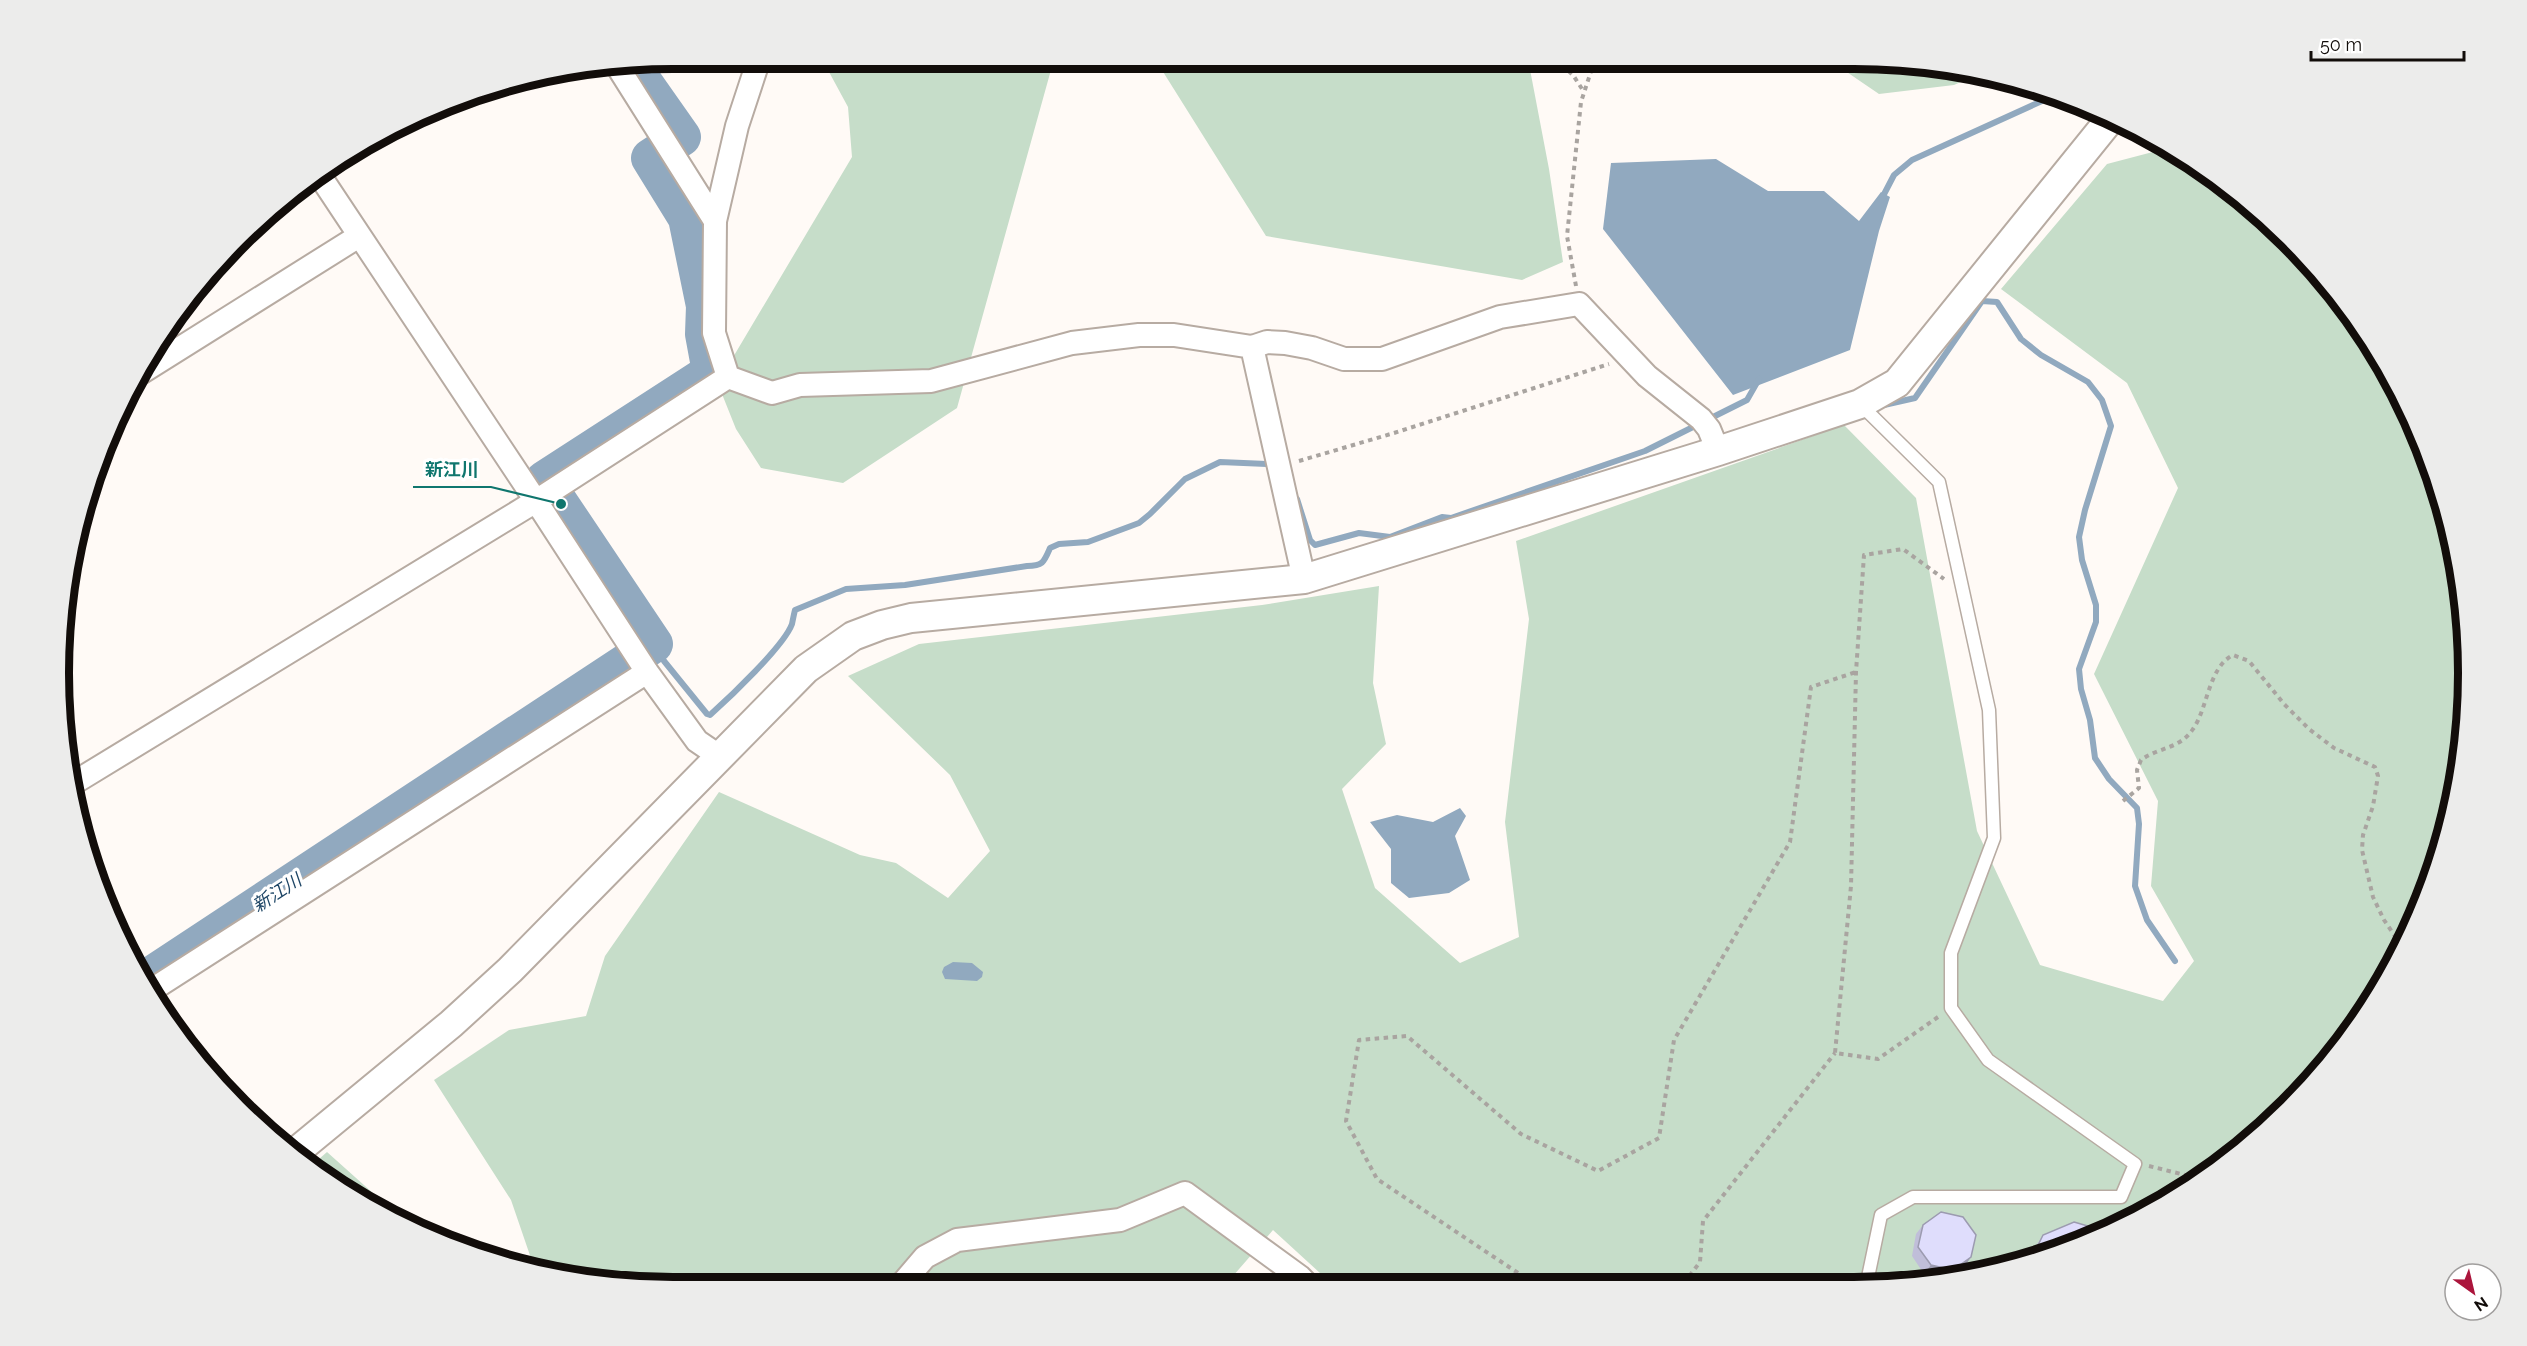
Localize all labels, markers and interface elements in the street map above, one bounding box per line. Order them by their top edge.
scale bar [2311,24,2464,62]
text: 50 m [2320,34,2362,55]
callout: 新江川 [413,451,491,487]
text: 新江川 [425,459,479,480]
water label: 新江川 [248,868,307,916]
north arrow [2443,1262,2503,1322]
text: N [2471,1293,2491,1315]

